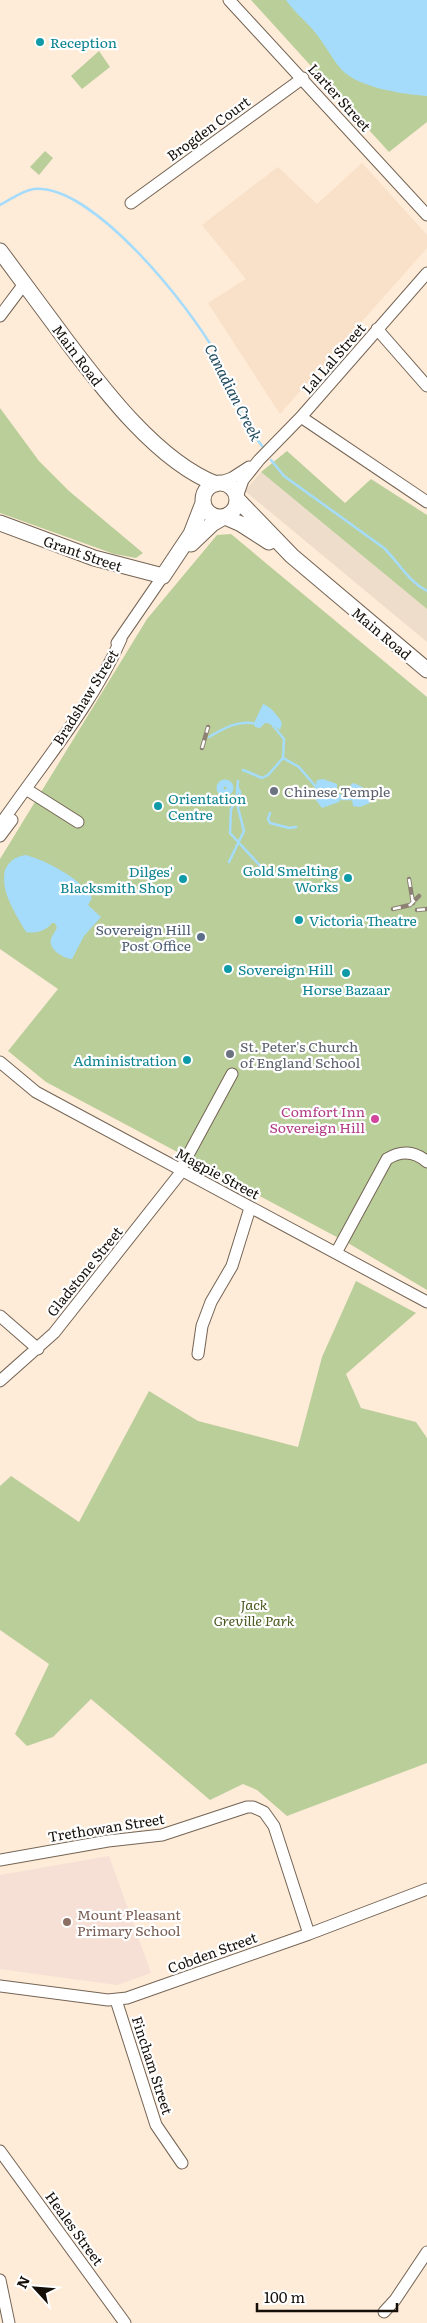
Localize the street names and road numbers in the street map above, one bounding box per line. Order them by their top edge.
street label: Larter Street [304,59,376,136]
street label: Brogden Court [162,91,254,165]
street label: Lal Lal Street [297,318,370,398]
street label: Main Road [48,320,108,390]
street label: Grant Street [41,530,125,576]
street label: Main Road [348,602,416,664]
street label: Bradshaw Street [48,645,123,749]
street label: Magpie Street [172,1142,264,1204]
street label: Gladstone Street [41,1222,127,1320]
street label: Trethowan Street [46,1808,166,1846]
street label: Cobden Street [165,1926,260,1977]
street label: Fincham Street [128,2013,178,2117]
street label: Heales Street [41,2187,109,2269]

